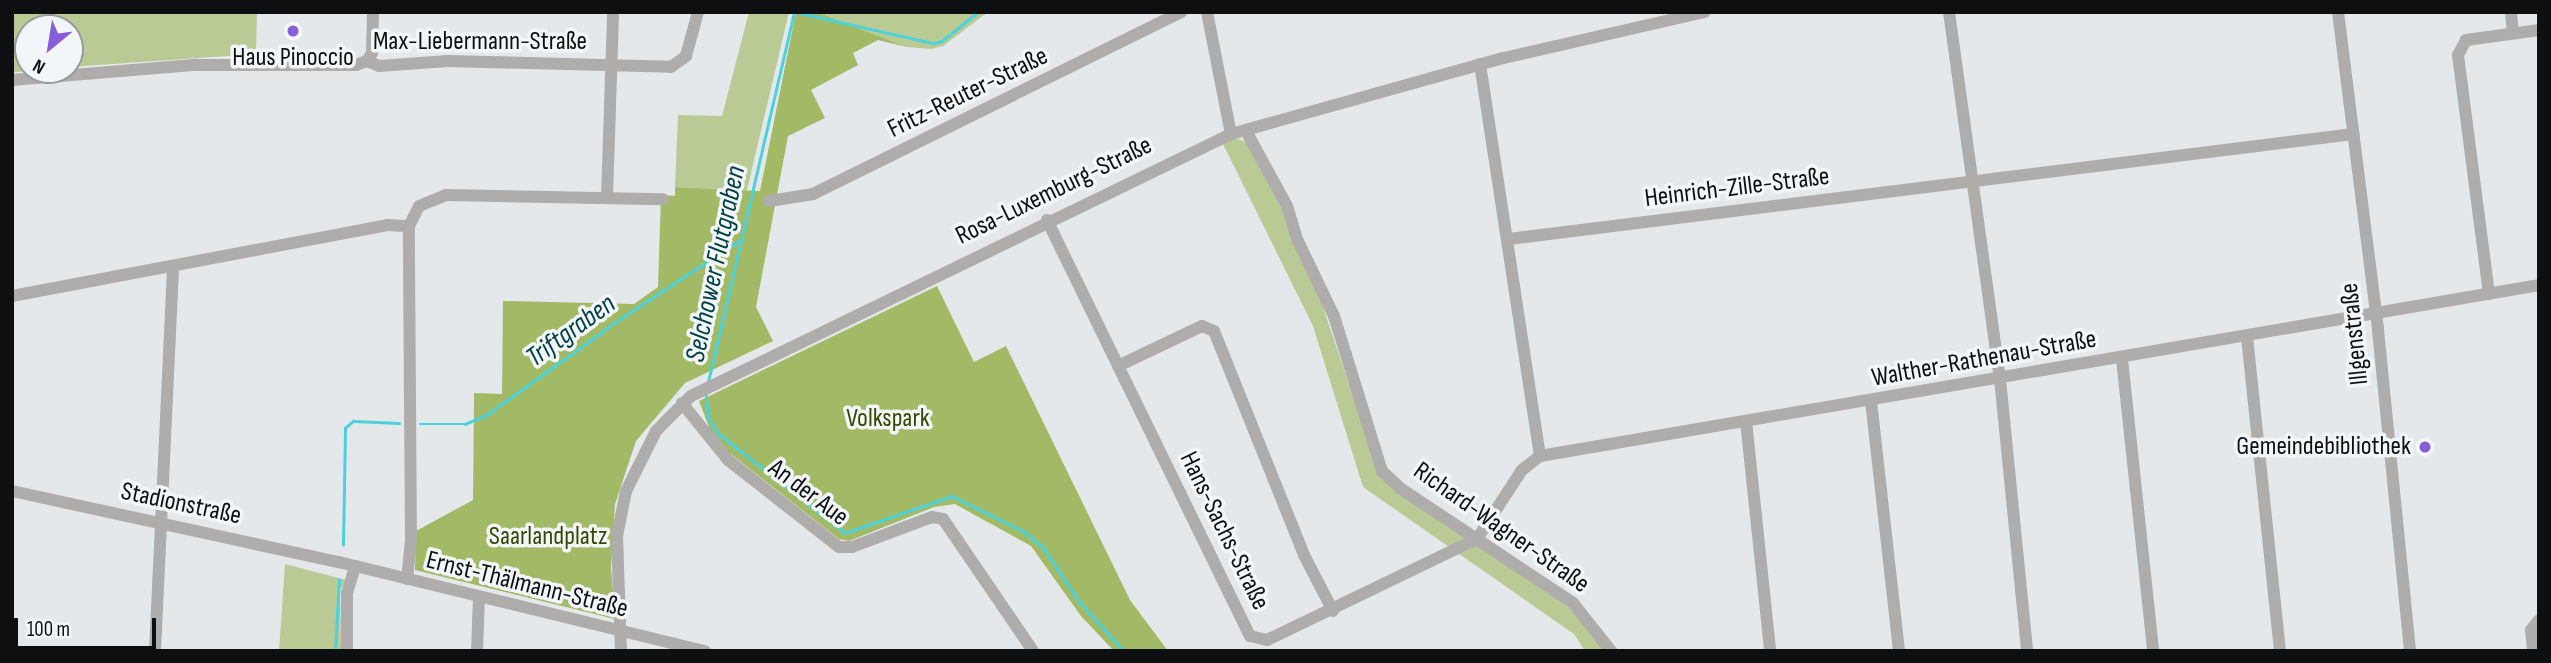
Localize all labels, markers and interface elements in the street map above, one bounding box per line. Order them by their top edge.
north arrow [14,14,84,84]
marker: Haus Pinoccio [285,23,301,39]
street label: Max-Liebermann-Straße [373,26,587,58]
street label: Fritz-Reuter-Straße [883,41,1053,145]
place label: Haus Pinoccio [232,42,354,74]
text: N [29,53,49,78]
street label: Rosa-Luxemburg-Straße [951,130,1157,252]
street label: Heinrich-Zille-Straße [1643,161,1831,215]
water label: Selchower Flutgraben [679,163,753,365]
street label: Illgenstraße [2334,281,2376,387]
water label: Triftgraben [520,287,622,375]
street label: Walther-Rathenau-Straße [1869,324,2099,394]
park label: Volkspark [846,403,930,435]
place label: Gemeindebibliothek [2236,431,2411,463]
marker: Gemeindebibliothek [2417,439,2433,455]
street label: Hans-Sachs-Straße [1172,447,1276,615]
street label: An der Aue [762,453,854,533]
street label: Richard-Wagner-Straße [1407,456,1595,600]
street label: Stadionstraße [118,476,244,532]
park label: Saarlandplatz [489,521,607,553]
street label: Ernst-Thälmann-Straße [423,545,631,625]
scale bar [18,604,159,648]
text: 100 m [27,617,70,642]

